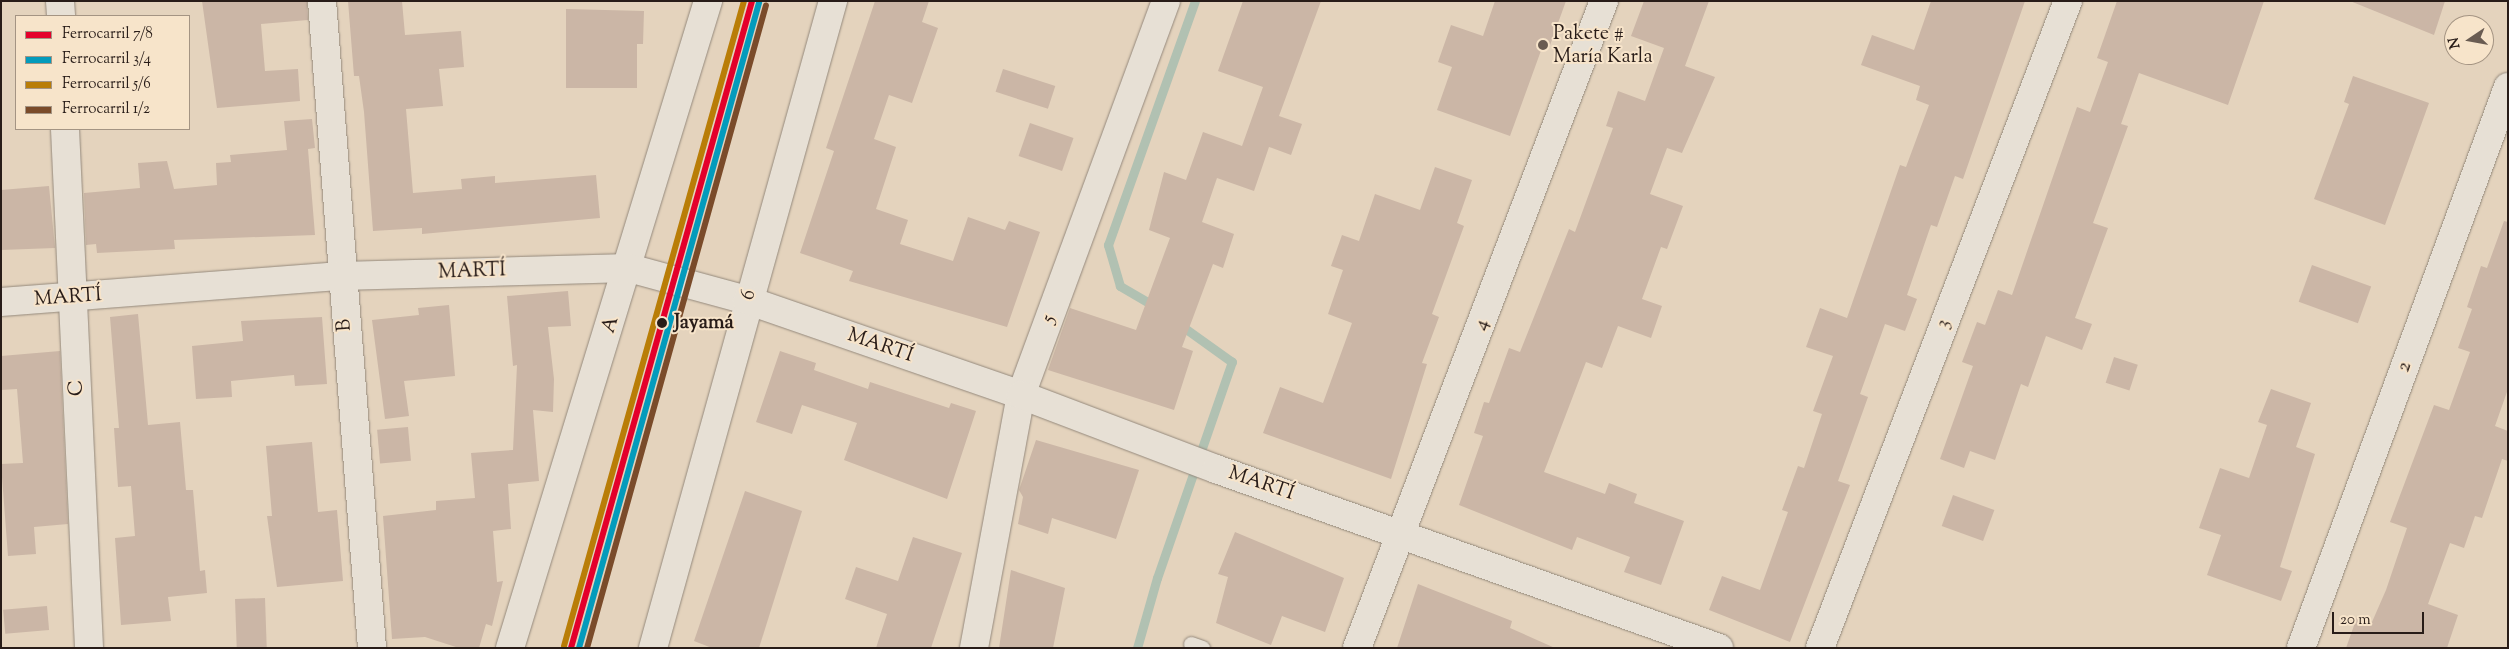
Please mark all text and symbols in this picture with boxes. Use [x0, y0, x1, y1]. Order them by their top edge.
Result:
legend [15, 15, 190, 130]
north arrow [2444, 15, 2494, 65]
place label: Pakete # María Karla [1553, 22, 1653, 69]
text: Ferrocarril 7/8 [62, 24, 153, 45]
text: N [2444, 35, 2466, 50]
marker: Pakete # María Karla [1537, 39, 1549, 51]
text: Ferrocarril 3/4 [62, 49, 151, 70]
text: Ferrocarril 5/6 [62, 74, 151, 95]
text: Ferrocarril 1/2 [62, 99, 150, 120]
street label: MARTÍ [438, 259, 506, 285]
street label: MARTÍ [33, 284, 103, 312]
street label: 6 [736, 287, 762, 303]
place label: Jayamá [674, 311, 734, 335]
street label: 5 [1037, 312, 1061, 326]
street label: A [597, 314, 625, 336]
marker: Jayamá [654, 315, 670, 331]
street label: 4 [1469, 316, 1495, 334]
street label: 3 [1931, 316, 1957, 332]
street label: B [332, 318, 358, 332]
street label: MARTÍ [844, 324, 916, 368]
street label: 2 [2392, 358, 2418, 376]
street label: C [65, 379, 89, 397]
street label: MARTÍ [1225, 462, 1297, 506]
scale bar [2334, 602, 2426, 634]
text: 20 m [2340, 610, 2371, 631]

